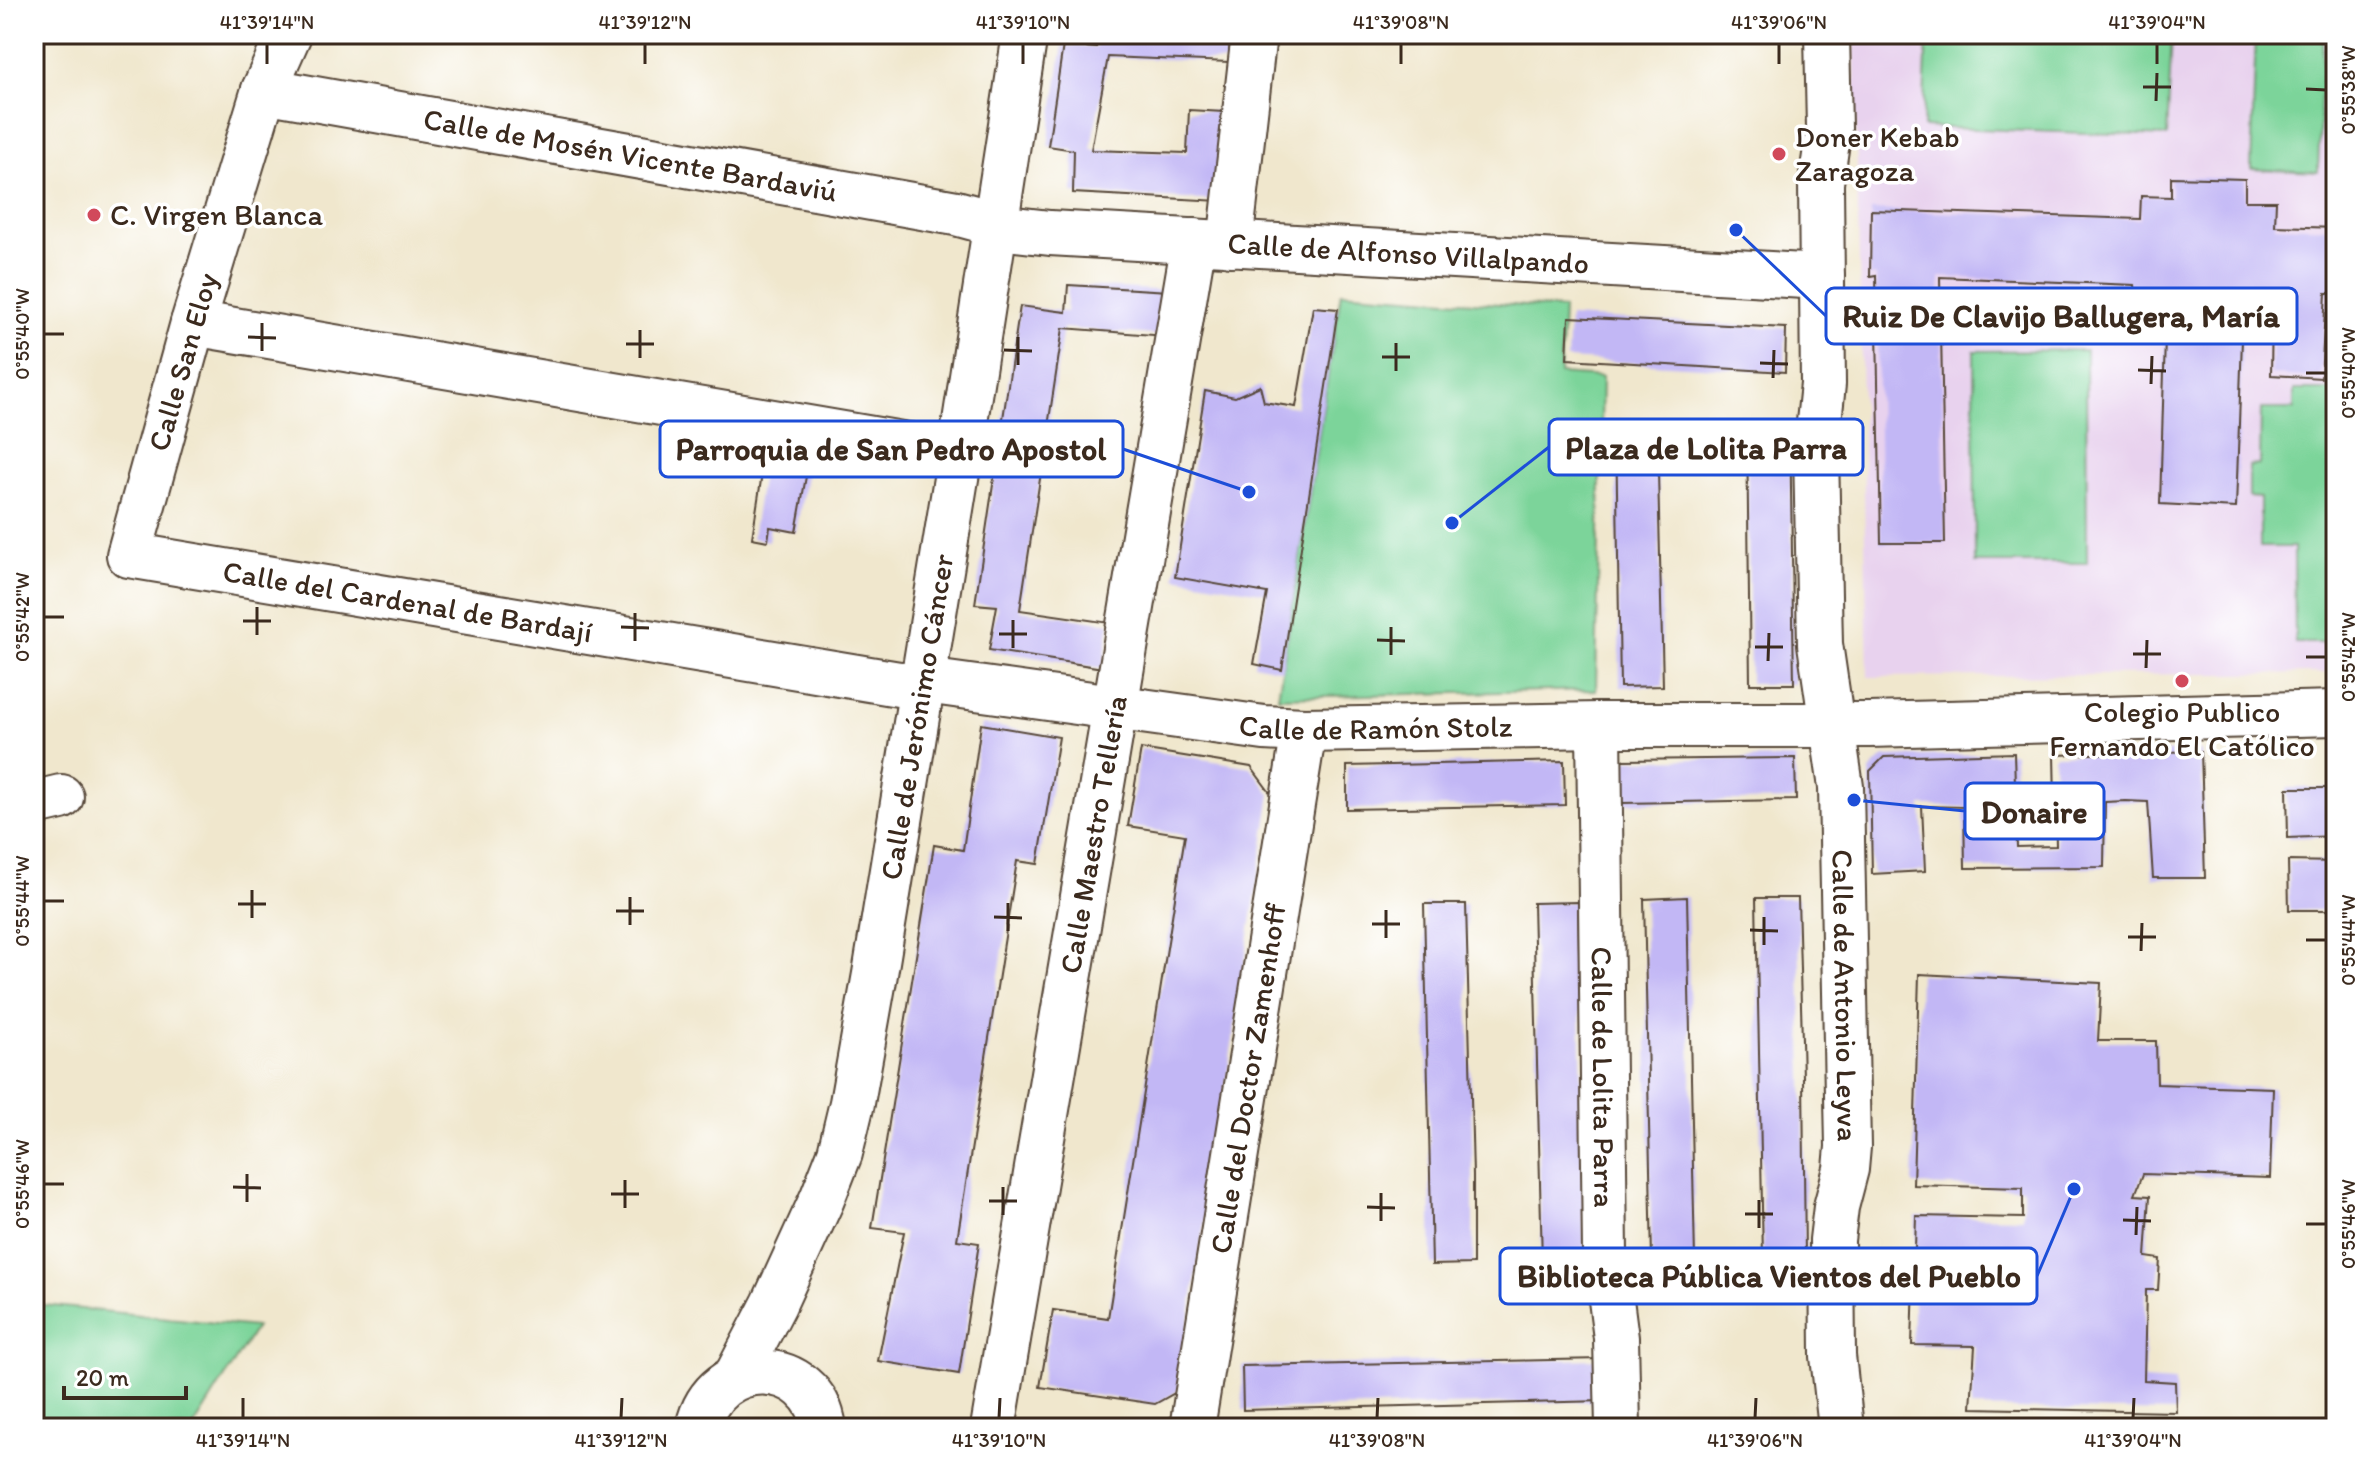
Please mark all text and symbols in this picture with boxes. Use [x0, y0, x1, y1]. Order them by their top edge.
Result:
text: 41°39'14"N [220, 10, 314, 34]
text: 41°39'12"N [599, 10, 691, 34]
text: 41°39'10"N [976, 10, 1070, 34]
text: 41°39'08"N [1353, 10, 1449, 34]
text: 41°39'06"N [1731, 10, 1827, 34]
text: 41°39'04"N [2108, 10, 2206, 34]
text: 0°55'38"W [2336, 45, 2360, 135]
street label: Calle de Mosén Vicente Bardaviú [421, 100, 840, 210]
place label: Doner Kebab Zaragoza [1795, 118, 1960, 189]
marker: Doner Kebab Zaragoza [1770, 145, 1788, 163]
place label: C. Virgen Blanca [110, 196, 323, 233]
marker: C. Virgen Blanca [85, 206, 103, 224]
street label: Calle de Alfonso Villalpando [1226, 224, 1590, 282]
street label: Calle San Eloy [139, 269, 226, 455]
text: 0°55'40"W [10, 288, 34, 380]
callout: Ruiz De Clavijo Ballugera, María [1826, 288, 2297, 344]
text: Ruiz De Clavijo Ballugera, María [1842, 297, 2280, 335]
text: 0°55'40"W [2336, 327, 2360, 419]
callout: Plaza de Lolita Parra [1549, 419, 1863, 475]
callout: Parroquia de San Pedro Apostol [660, 421, 1123, 477]
text: Plaza de Lolita Parra [1565, 429, 1847, 467]
text: Parroquia de San Pedro Apostol [676, 430, 1107, 468]
street label: Calle de Jerónimo Cáncer [872, 551, 961, 883]
street label: Calle del Cardenal de Bardají [220, 552, 595, 650]
text: 0°55'42"W [10, 572, 34, 662]
text: 0°55'42"W [2336, 612, 2360, 702]
marker: Colegio Publico Fernando El Católico [2173, 672, 2191, 690]
street label: Calle Maestro Tellería [1051, 692, 1135, 976]
place label: Colegio Publico Fernando El Católico [2049, 693, 2315, 764]
street label: Calle de Ramón Stolz [1237, 706, 1513, 748]
callout: Donaire [1965, 783, 2104, 839]
text: Donaire [1981, 793, 2087, 831]
street label: Calle de Antonio Leyva [1824, 849, 1867, 1142]
text: 0°55'44"W [10, 855, 34, 947]
text: 0°55'44"W [2336, 894, 2360, 986]
street label: Calle del Doctor Zamenhoff [1201, 900, 1294, 1256]
street label: Calle de Lolita Parra [1584, 946, 1623, 1208]
text: 0°55'46"W [10, 1139, 34, 1229]
text: 0°55'46"W [2336, 1179, 2360, 1269]
callout: Biblioteca Pública Vientos del Pueblo [1500, 1248, 2037, 1304]
text: Biblioteca Pública Vientos del Pueblo [1517, 1257, 2021, 1295]
scale bar [64, 1350, 186, 1400]
text: 20 m [76, 1363, 129, 1392]
text: 41°39'14"N [196, 1428, 290, 1452]
text: 41°39'12"N [575, 1428, 667, 1452]
text: 41°39'10"N [952, 1428, 1046, 1452]
text: 41°39'08"N [1329, 1428, 1425, 1452]
text: 41°39'06"N [1707, 1428, 1803, 1452]
text: 41°39'04"N [2084, 1428, 2182, 1452]

